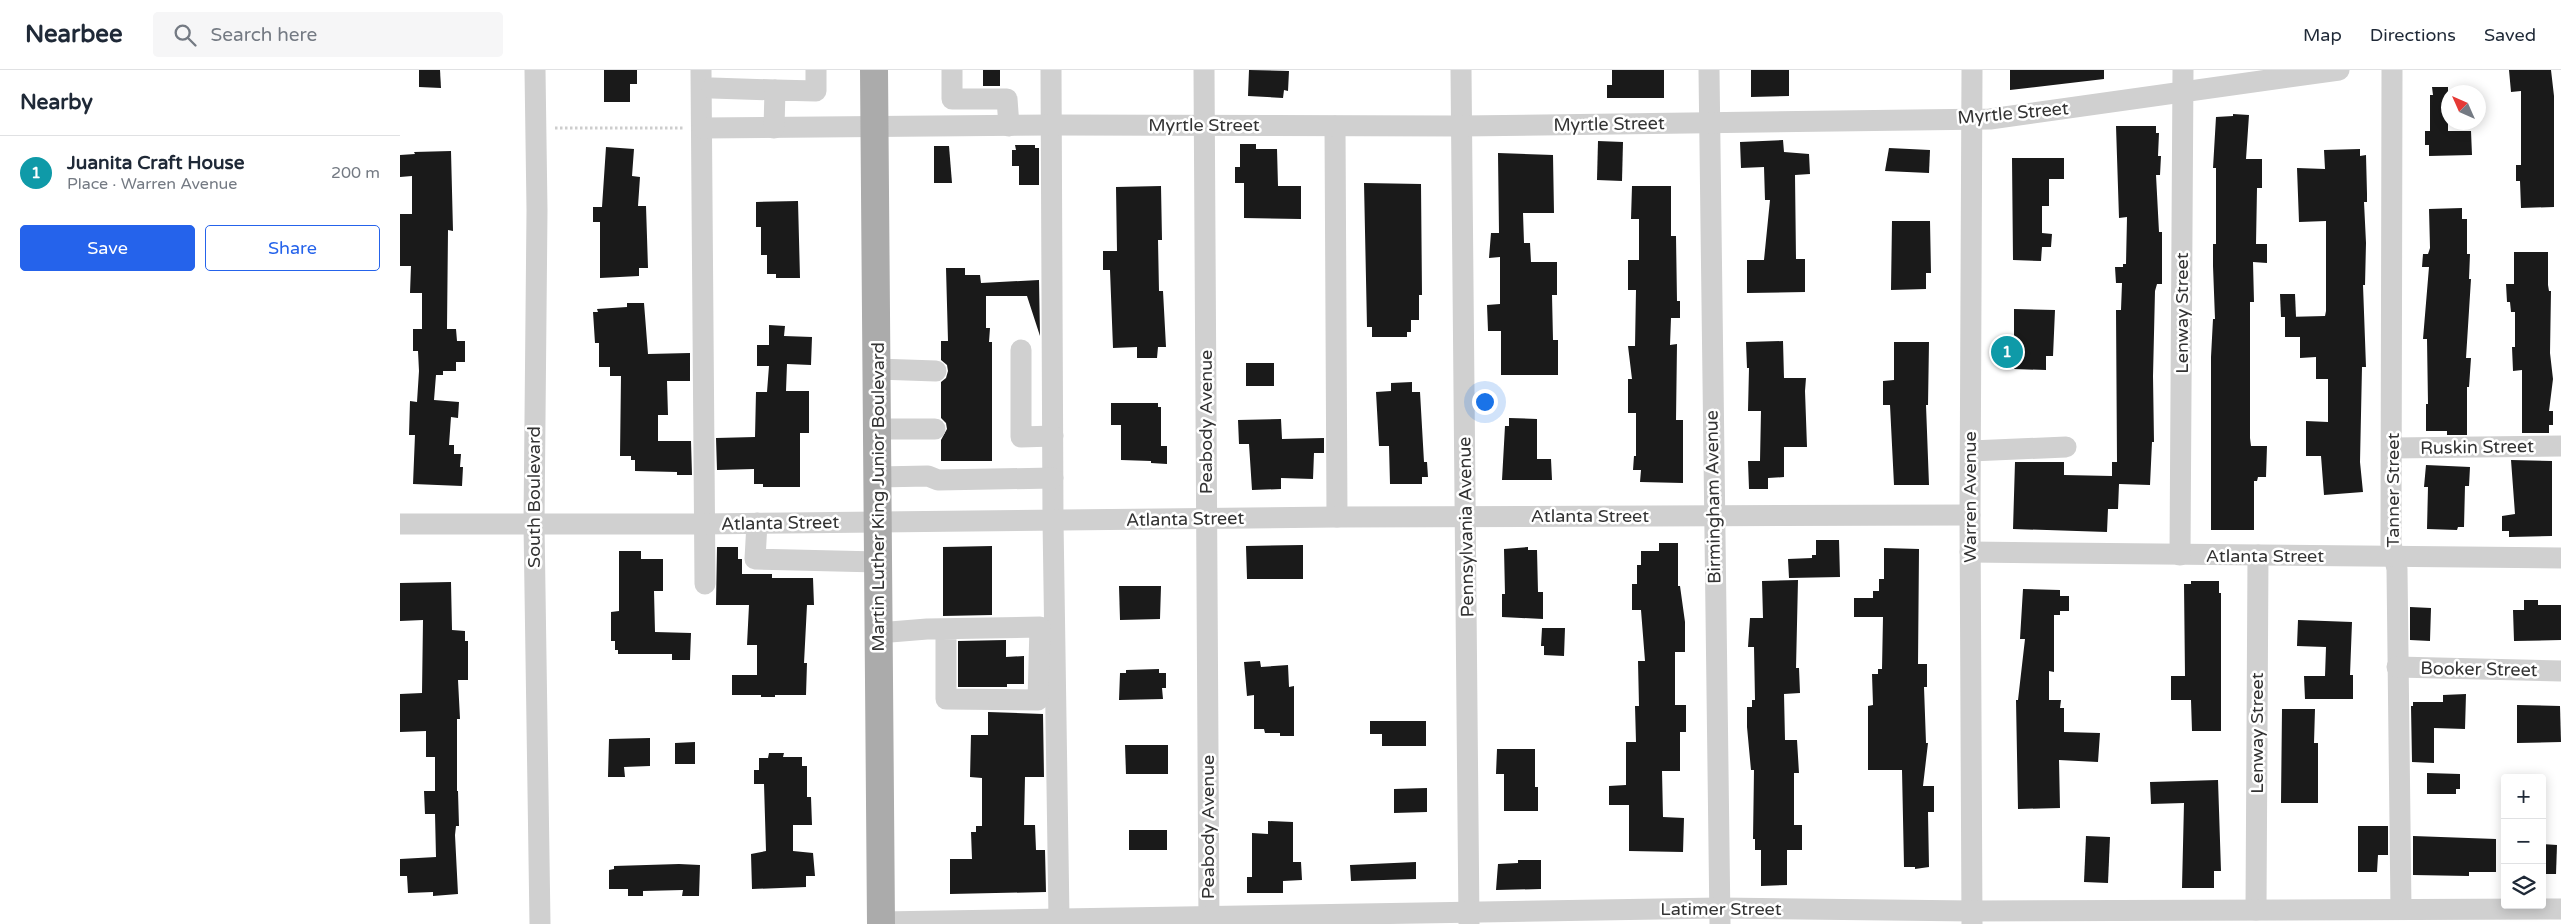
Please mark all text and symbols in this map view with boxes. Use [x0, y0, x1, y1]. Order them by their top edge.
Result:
search box [153, 12, 503, 57]
text: Nearbee [25, 20, 123, 49]
icon: search [171, 21, 199, 49]
text: Search here [211, 24, 317, 46]
text: Map [2303, 24, 2342, 46]
text: Directions [2370, 24, 2456, 46]
text: Saved [2484, 24, 2536, 46]
north arrow [2441, 85, 2486, 130]
text: Nearby [20, 90, 93, 115]
street label: Myrtle Street [1957, 97, 2070, 129]
street label: Myrtle Street [1553, 112, 1665, 136]
street label: Myrtle Street [1148, 114, 1260, 136]
text: Juanita Craft House [67, 152, 244, 174]
text: 1 [31, 163, 41, 183]
text: 200 m [331, 163, 380, 183]
text: Place · Warren Avenue [67, 174, 237, 194]
button: Save [20, 225, 195, 271]
button: Share [205, 225, 380, 271]
street label: Lenway Street [2171, 252, 2193, 374]
pin: 1 [1991, 333, 2023, 371]
street label: Martin Luther King Junior Boulevard [867, 342, 889, 652]
street label: Peabody Avenue [1195, 350, 1217, 494]
your location [1472, 389, 1498, 415]
street label: Birmingham Avenue [1700, 410, 1726, 584]
street label: South Boulevard [523, 426, 545, 568]
street label: Warren Avenue [1959, 431, 1981, 563]
street label: Tanner Street [2382, 432, 2404, 547]
street label: Ruskin Street [2420, 435, 2534, 459]
street label: Pennsylvania Avenue [1453, 436, 1479, 618]
street label: Atlanta Street [1531, 505, 1649, 527]
street label: Atlanta Street [1126, 507, 1244, 531]
street label: Atlanta Street [721, 511, 839, 535]
street label: Atlanta Street [2206, 545, 2324, 567]
street label: Booker Street [2420, 657, 2538, 681]
street label: Lenway Street [2246, 672, 2268, 794]
street label: Peabody Avenue [1197, 755, 1219, 899]
map controls [2501, 774, 2546, 909]
button: + [2501, 774, 2546, 819]
button: − [2501, 819, 2546, 864]
button: layers [2501, 864, 2546, 909]
street label: Latimer Street [1660, 898, 1782, 920]

